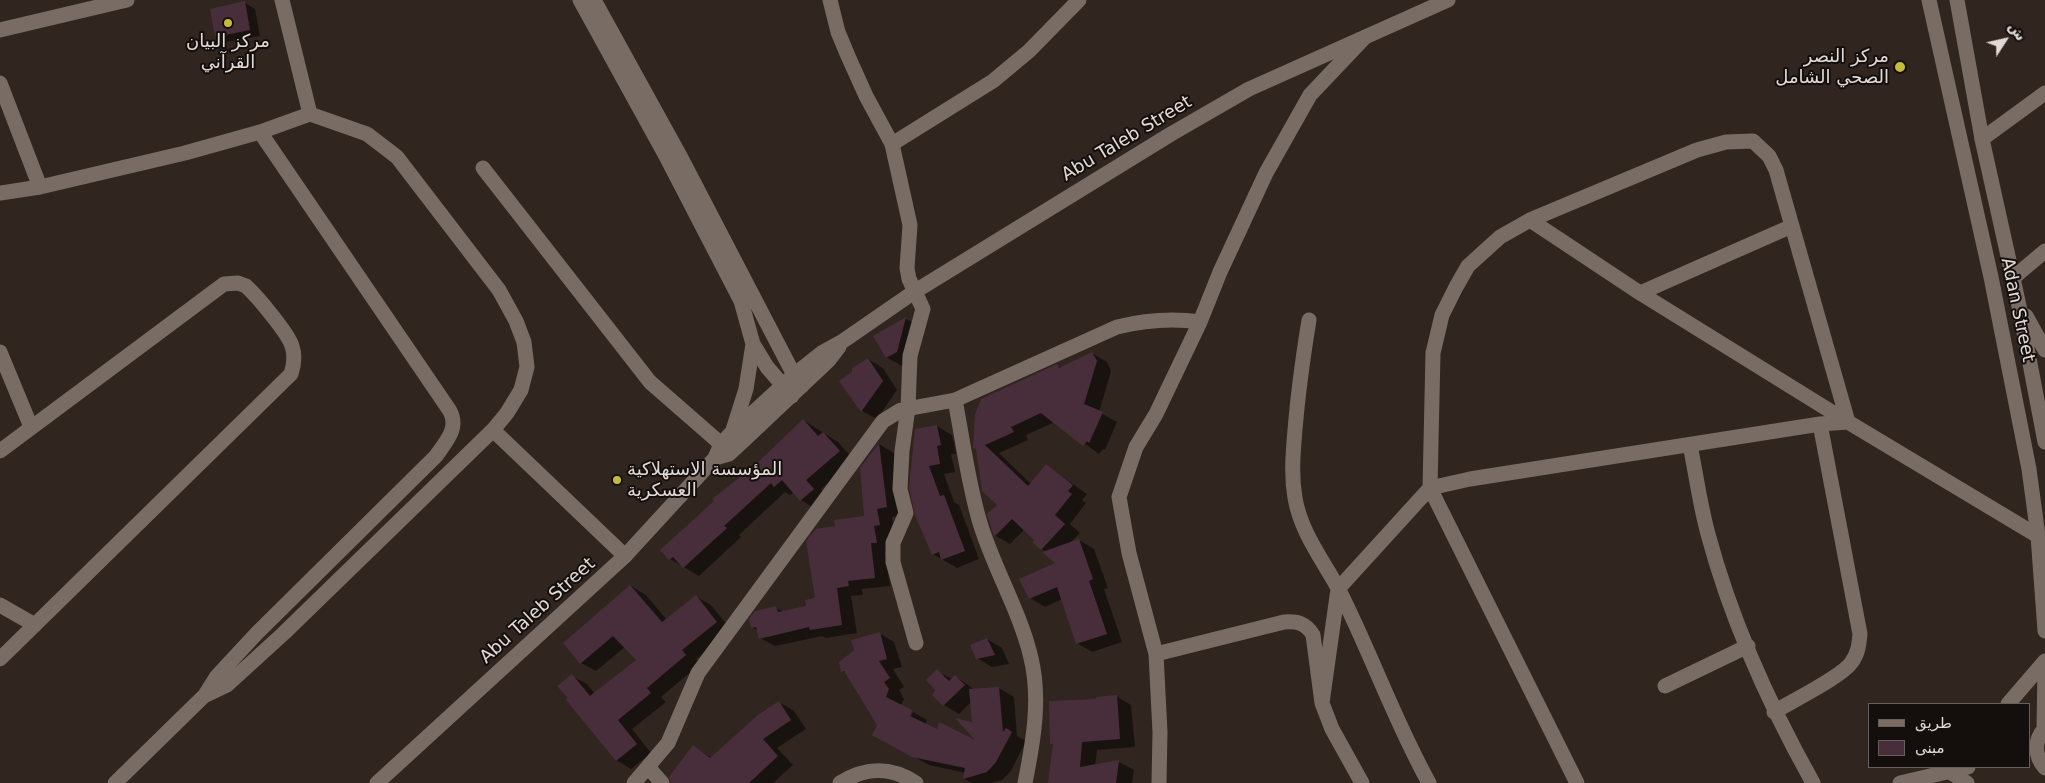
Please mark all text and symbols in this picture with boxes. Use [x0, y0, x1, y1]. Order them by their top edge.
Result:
north arrow [1980, 15, 2030, 65]
marker: مركز البيان القرآني [222, 17, 234, 29]
text: ش [2005, 19, 2029, 44]
place label: مركز البيان القرآني [186, 31, 270, 74]
place label: مركز النصر الصحي الشامل [1775, 46, 1889, 88]
marker: مركز النصر الصحي الشامل [1893, 60, 1907, 74]
street label: Abu Taleb Street [1058, 92, 1196, 186]
street label: Adan Street [1995, 256, 2039, 364]
place label: المؤسسة الاستهلاكية العسكرية [627, 459, 782, 502]
marker: المؤسسة الاستهلاكية العسكرية [611, 474, 623, 486]
street label: Abu Taleb Street [476, 554, 600, 668]
legend [1868, 703, 2030, 768]
text: طريق [1915, 714, 1952, 732]
text: مبنى [1915, 739, 1945, 757]

